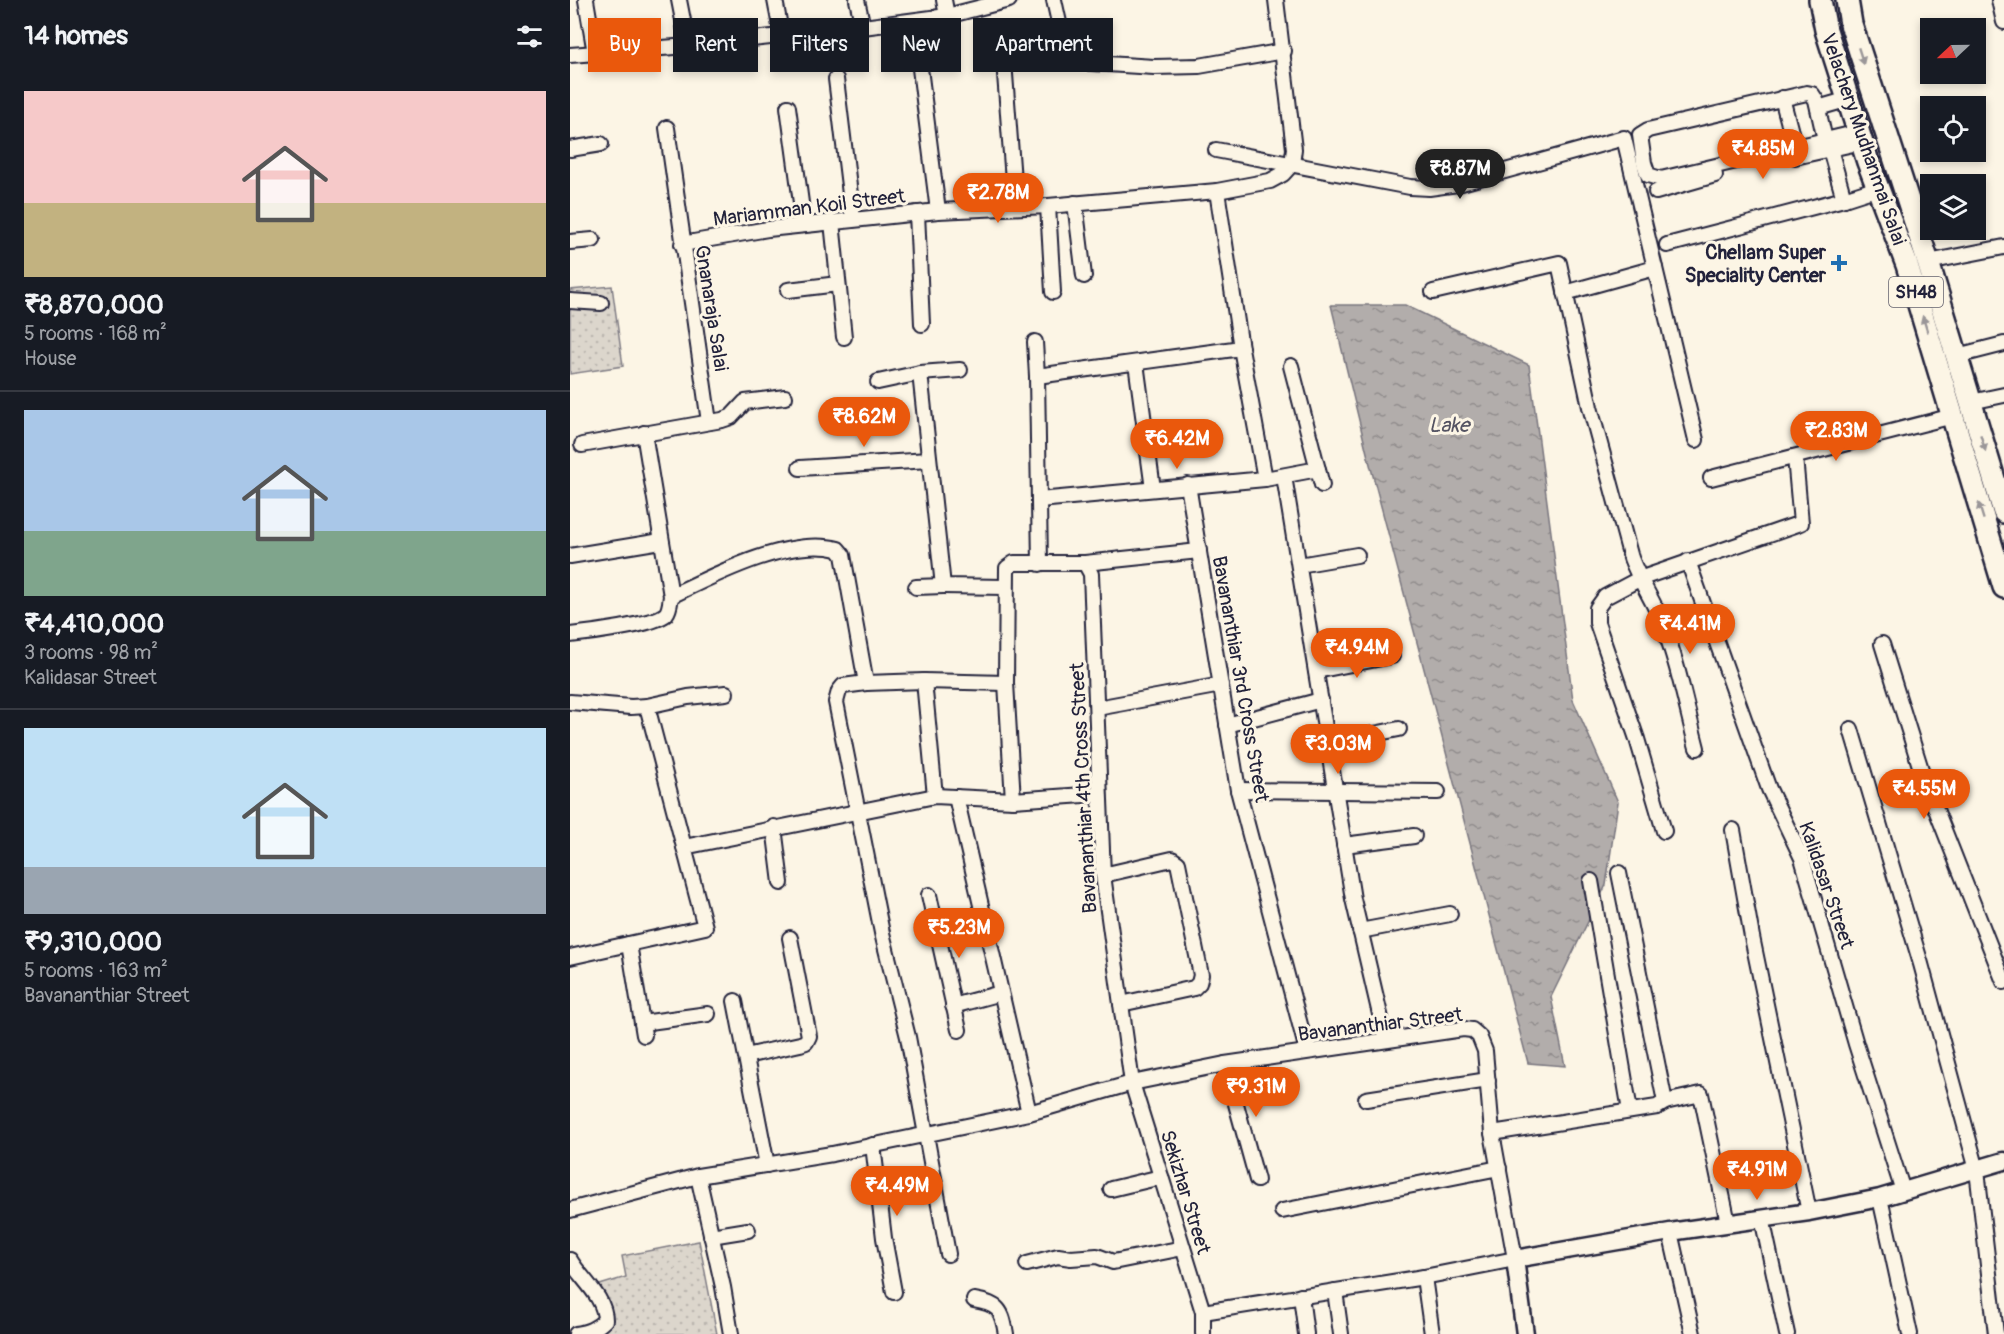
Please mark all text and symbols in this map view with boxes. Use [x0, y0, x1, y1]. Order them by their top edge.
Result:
chip: Buy [588, 18, 661, 72]
chip: Rent [673, 18, 758, 72]
chip: Filters [770, 18, 869, 72]
chip: New [881, 18, 961, 72]
chip: Apartment [973, 18, 1113, 72]
north arrow [1920, 18, 1986, 84]
map controls [1920, 18, 1986, 240]
text: 14 homes [24, 20, 128, 52]
icon: filters [513, 20, 546, 53]
street label: Velachery Mudhanmai Salai [1815, 30, 1912, 248]
one-way arrow [1857, 47, 1867, 65]
button: locate [1920, 96, 1986, 162]
pin: ₹4.85M [1714, 129, 1812, 180]
icon: home [231, 130, 339, 238]
text: ₹4.85M [1731, 136, 1795, 161]
pin: ₹8.87M [1411, 149, 1509, 200]
text: ₹8.87M [1429, 156, 1491, 181]
pin: ₹2.78M [949, 173, 1047, 224]
button: layers [1920, 174, 1986, 240]
text: ₹2.78M [967, 180, 1029, 205]
street label: Mariamman Koil Street [712, 183, 907, 232]
place label: Chellam Super Speciality Center [1685, 240, 1827, 288]
street label: Gnanaraja Salai [689, 243, 734, 373]
marker: Chellam Super Speciality Center [1830, 254, 1848, 272]
road number: SH48 [1889, 277, 1943, 307]
text: ₹8,870,000 [24, 289, 164, 321]
one-way arrow [1920, 315, 1929, 333]
text: 5 rooms · 168 m² [24, 321, 167, 346]
text: House [24, 346, 76, 371]
pin: ₹8.62M [815, 397, 913, 448]
text: ₹8.62M [832, 404, 896, 429]
pin: ₹2.83M [1787, 411, 1885, 462]
water label: Lake [1429, 412, 1472, 439]
text: ₹2.83M [1804, 418, 1868, 443]
pin: ₹6.42M [1128, 419, 1226, 470]
text: ₹6.42M [1144, 426, 1210, 451]
one-way arrow [1979, 434, 1988, 452]
icon: home [231, 449, 339, 557]
one-way arrow [1976, 502, 1985, 520]
street label: Bavananthiar 3rd Cross Street [1207, 554, 1275, 805]
pin: ₹4.41M [1641, 604, 1739, 655]
text: ₹4,410,000 [24, 608, 164, 640]
text: ₹4.41M [1659, 611, 1721, 636]
pin: ₹4.94M [1308, 628, 1406, 679]
text: ₹4.94M [1325, 635, 1389, 660]
text: 3 rooms · 98 m² [24, 640, 158, 665]
street label: Bavananthiar 4th Cross Street [1064, 661, 1103, 914]
text: Kalidasar Street [24, 665, 157, 690]
pin: ₹3.03M [1289, 724, 1387, 775]
text: ₹3.03M [1305, 731, 1371, 756]
icon: home [231, 767, 339, 875]
pin: ₹4.55M [1875, 769, 1973, 820]
text: ₹4.55M [1892, 776, 1956, 801]
street label: Kalidasar Street [1793, 818, 1860, 953]
pin: ₹5.23M [910, 908, 1008, 959]
text: ₹5.23M [927, 915, 991, 940]
text: ₹9,310,000 [24, 926, 162, 958]
text: 5 rooms · 163 m² [24, 958, 168, 983]
text: Bavananthiar Street [24, 983, 190, 1008]
street label: Bavananthiar Street [1296, 1002, 1465, 1047]
pin: ₹9.31M [1207, 1067, 1305, 1118]
text: ₹9.31M [1226, 1074, 1286, 1099]
street label: Sekizhar Street [1155, 1127, 1216, 1258]
pin: ₹4.91M [1708, 1150, 1806, 1201]
text: ₹4.91M [1727, 1157, 1787, 1182]
pin: ₹4.49M [848, 1166, 946, 1217]
text: ₹4.49M [865, 1173, 929, 1198]

